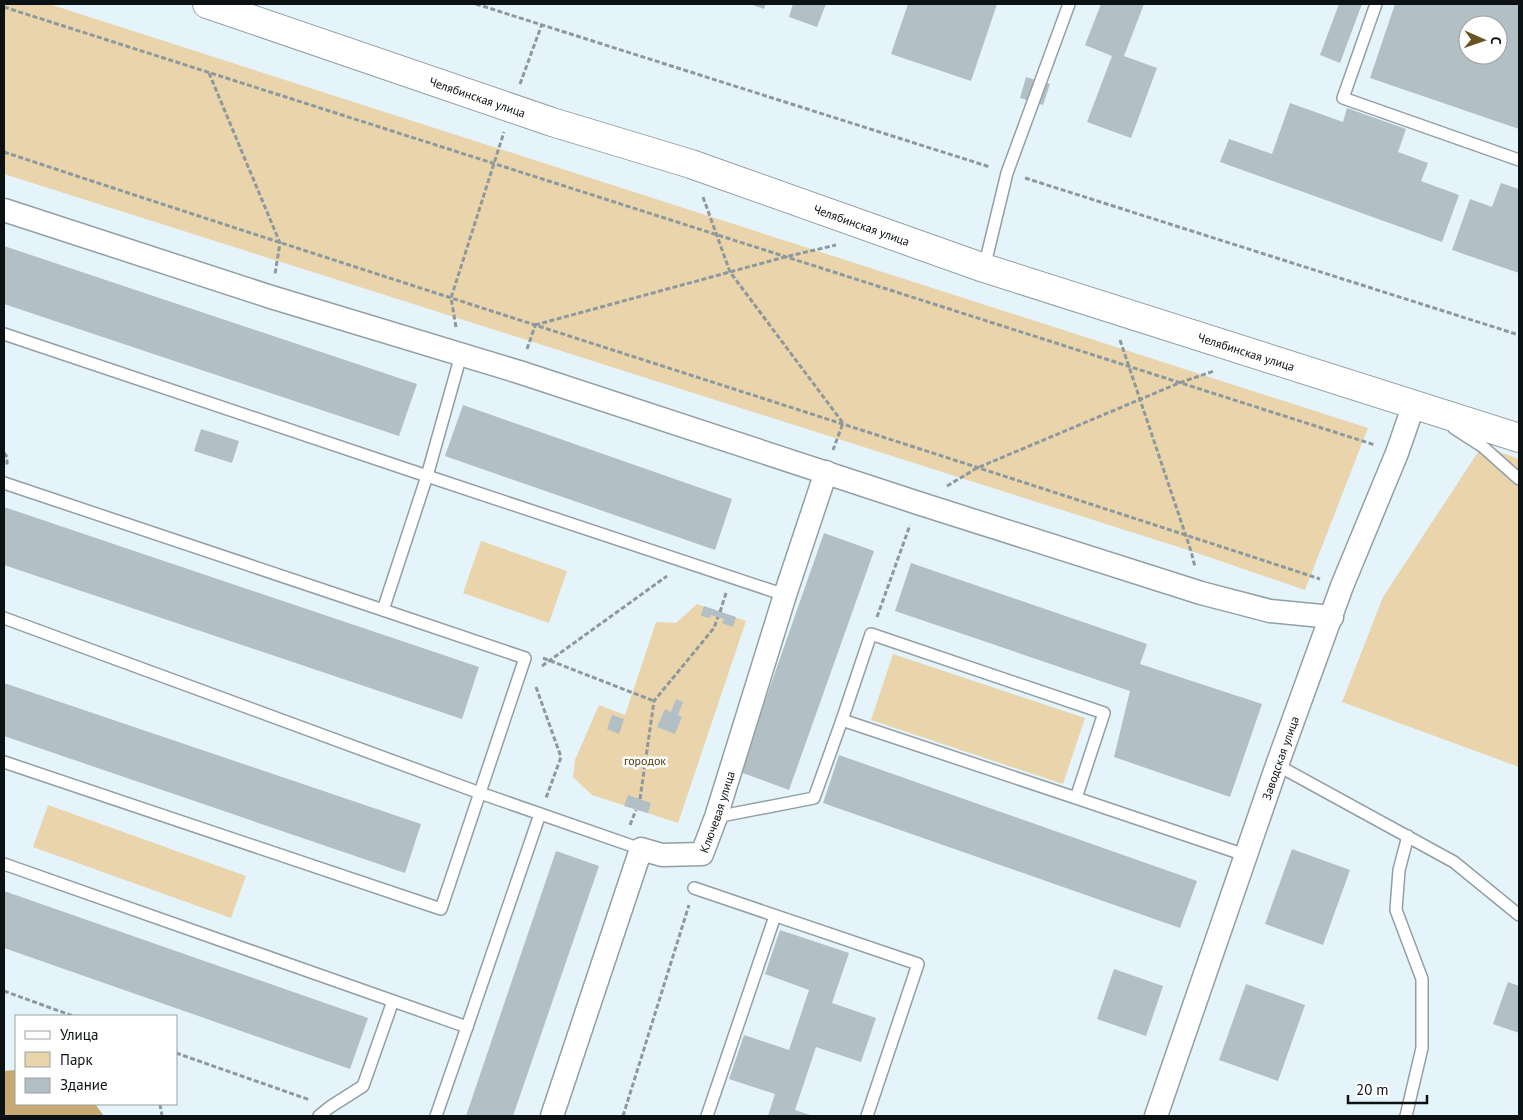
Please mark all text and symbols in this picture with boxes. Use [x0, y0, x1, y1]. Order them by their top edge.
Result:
north arrow [1458, 15, 1508, 65]
text: С [1487, 36, 1505, 45]
street label: Челябинская улица [427, 73, 528, 120]
street label: Челябинская улица [812, 201, 912, 249]
street label: Челябинская улица [1196, 329, 1297, 374]
street label: Заводская улица [1258, 714, 1302, 802]
park label: городок [624, 753, 666, 768]
street label: Ключевая улица [696, 769, 737, 855]
legend [15, 1015, 178, 1105]
text: Улица [60, 1025, 98, 1044]
text: Парк [60, 1050, 93, 1069]
scale bar [1348, 1072, 1427, 1104]
text: Здание [60, 1075, 108, 1094]
text: 20 m [1356, 1080, 1389, 1099]

